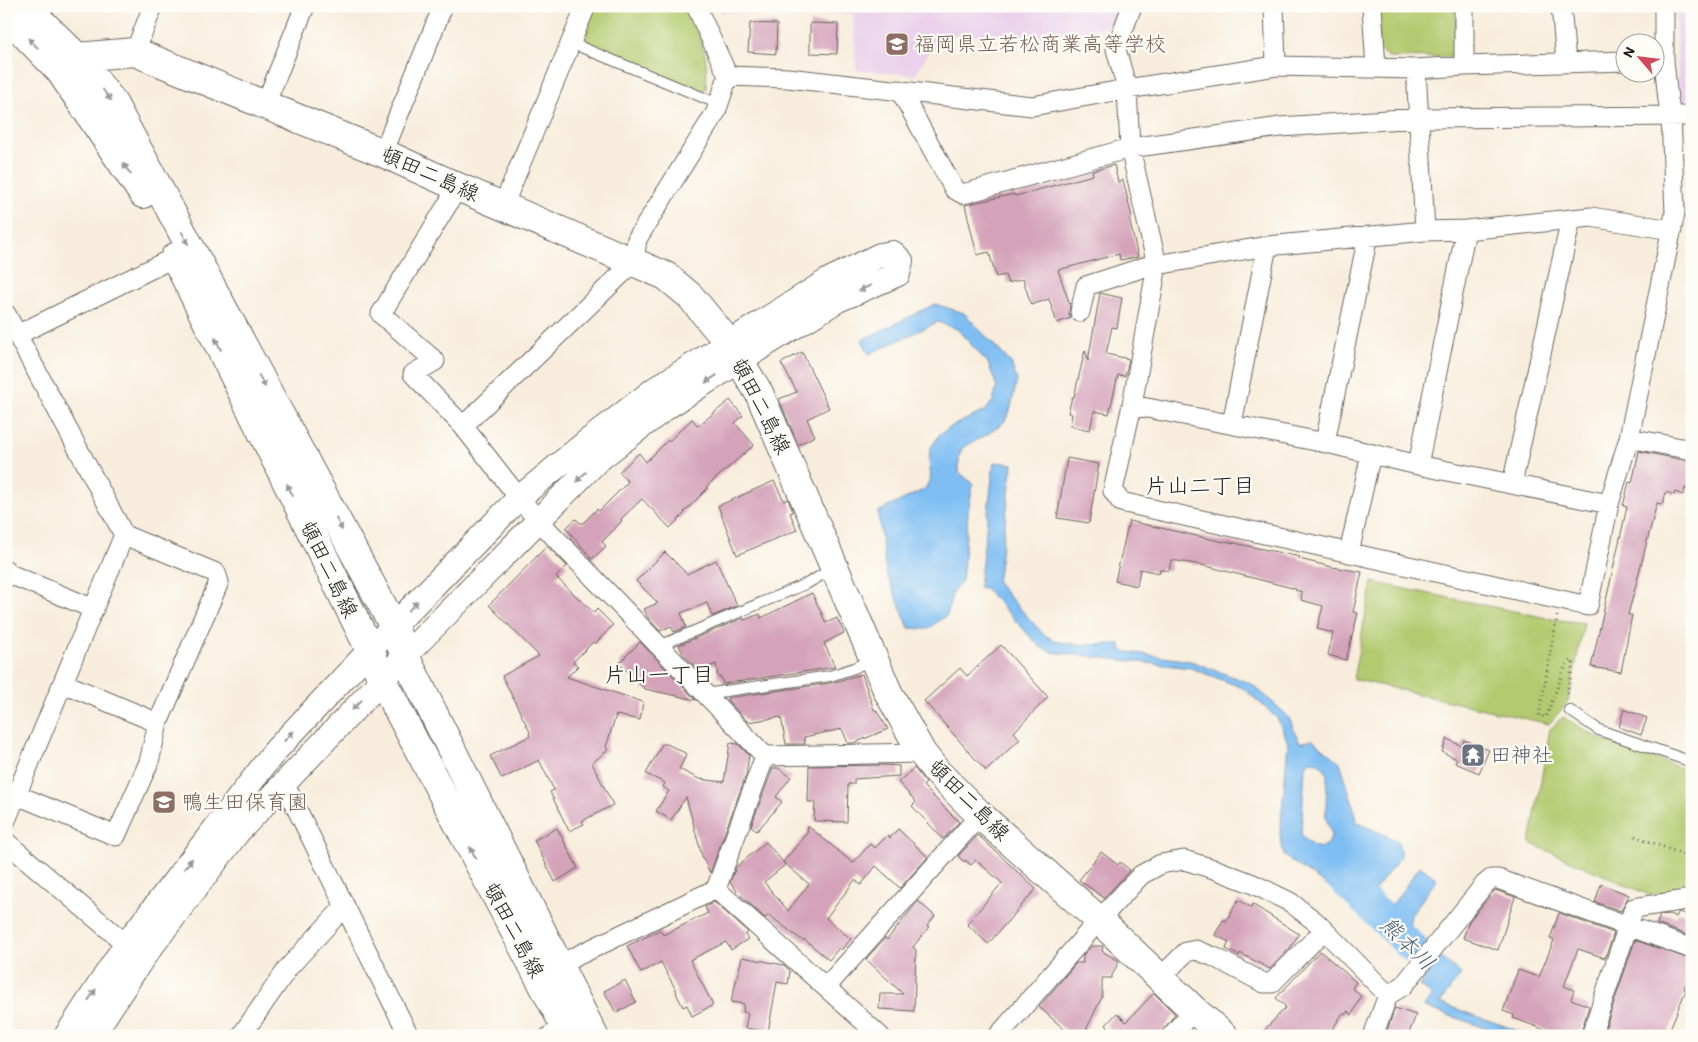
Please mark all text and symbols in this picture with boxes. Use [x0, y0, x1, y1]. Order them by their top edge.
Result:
school or university icon: 福岡県立若松商業高等学校 [884, 31, 910, 57]
place label: 福岡県立若松商業高等学校 [914, 31, 1166, 56]
north arrow [1616, 32, 1666, 82]
one-way arrow [27, 38, 39, 50]
text: N [1619, 44, 1639, 60]
one-way arrow [102, 88, 112, 102]
street label: 頓田二島線 [377, 141, 483, 206]
one-way arrow [122, 162, 132, 176]
one-way arrow [181, 230, 189, 245]
one-way arrow [858, 284, 872, 292]
one-way arrow [214, 337, 222, 351]
street label: 頓田二島線 [726, 353, 796, 458]
one-way arrow [258, 374, 266, 388]
one-way arrow [704, 374, 717, 384]
one-way arrow [575, 471, 587, 483]
district label: 片山二丁目 [1145, 472, 1255, 499]
one-way arrow [286, 482, 294, 497]
street label: 頓田二島線 [295, 516, 364, 621]
one-way arrow [334, 517, 343, 531]
one-way arrow [407, 601, 419, 613]
district label: 片山一丁目 [604, 661, 714, 688]
one-way arrow [351, 699, 363, 711]
one-way arrow [283, 731, 295, 743]
temple icon: 田神社 [1460, 742, 1486, 768]
place label: 田神社 [1490, 742, 1553, 767]
street label: 頓田二島線 [923, 754, 1015, 846]
school or university icon: 鴨生田保育園 [151, 789, 177, 815]
place label: 鴨生田保育園 [182, 789, 308, 814]
one-way arrow [469, 846, 477, 861]
one-way arrow [182, 858, 193, 871]
street label: 頓田二島線 [479, 878, 550, 982]
water label: 熊本川 [1375, 911, 1441, 976]
one-way arrow [87, 988, 97, 1002]

